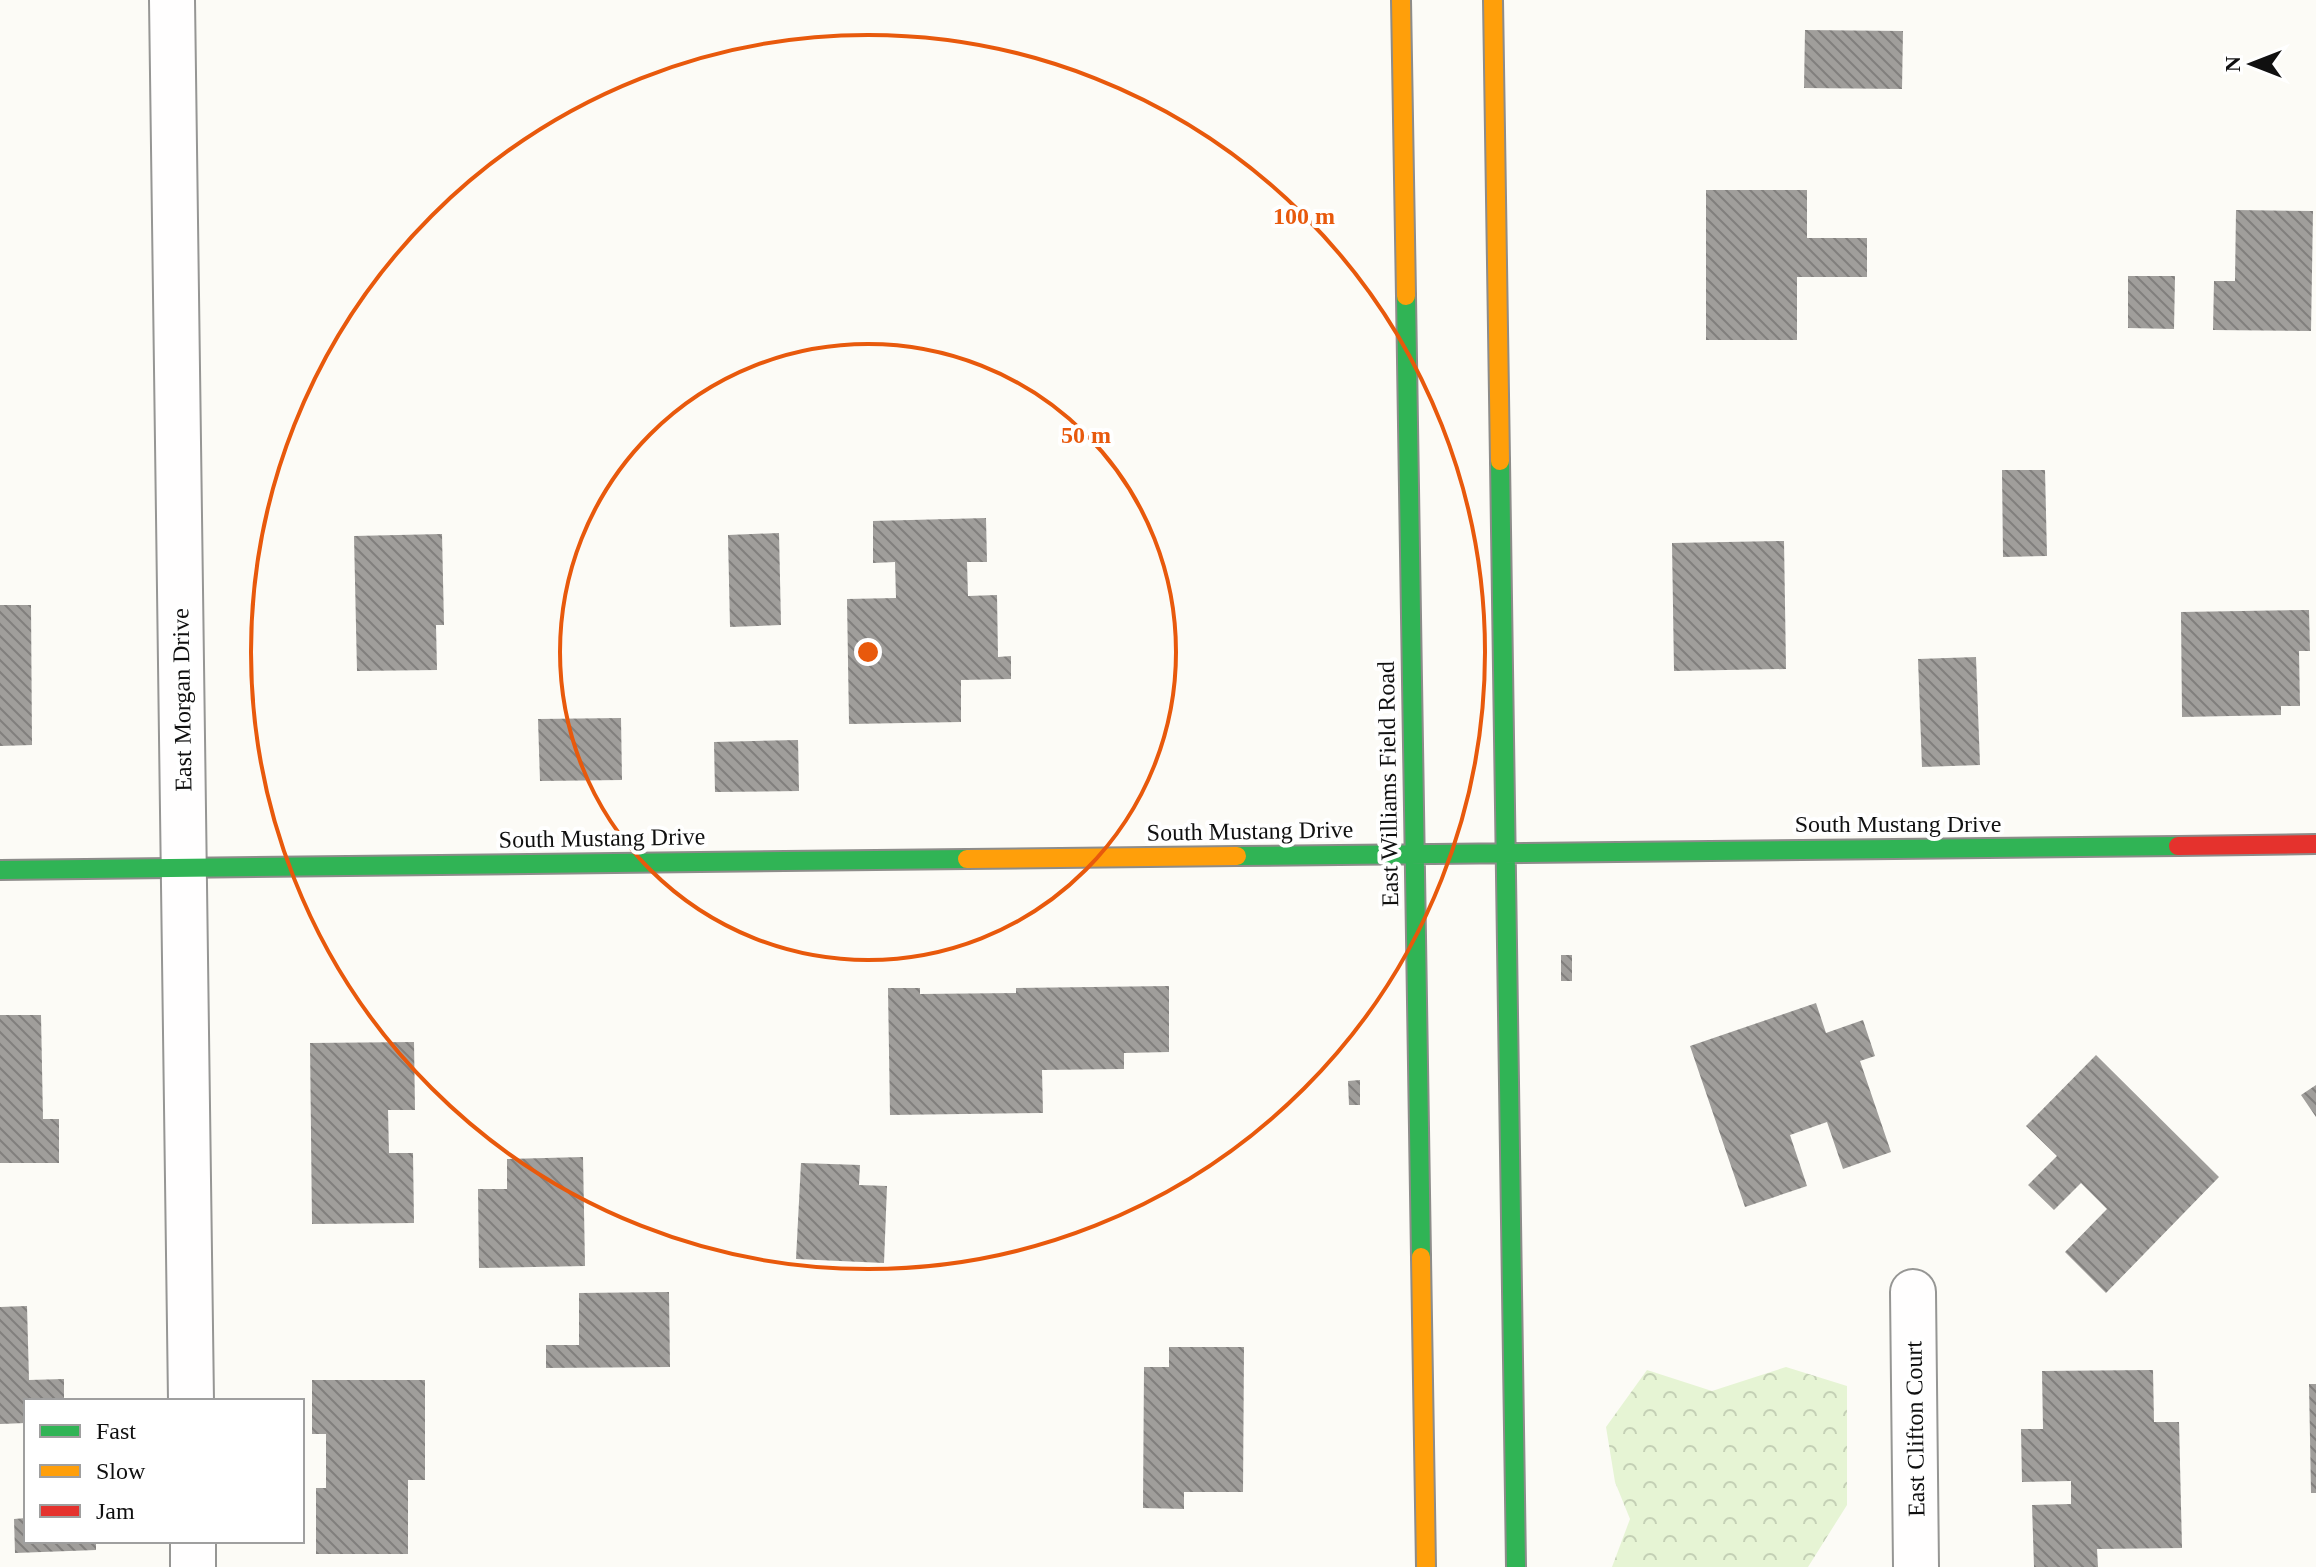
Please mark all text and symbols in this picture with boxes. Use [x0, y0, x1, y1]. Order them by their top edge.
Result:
north arrow [2212, 24, 2292, 104]
text: N [2220, 56, 2245, 72]
text: 100 m [1273, 203, 1335, 229]
text: 50 m [1061, 422, 1111, 448]
street label: East Morgan Drive [167, 608, 197, 792]
centre of rings [854, 638, 882, 666]
street label: East Williams Field Road [1373, 661, 1403, 907]
street label: South Mustang Drive [1795, 811, 2001, 837]
street label: South Mustang Drive [1146, 816, 1354, 846]
street label: South Mustang Drive [498, 823, 706, 853]
street label: East Clifton Court [1900, 1340, 1930, 1517]
legend [24, 1399, 304, 1543]
text: Fast [96, 1418, 136, 1444]
text: Slow [96, 1458, 146, 1484]
text: Jam [96, 1498, 135, 1524]

